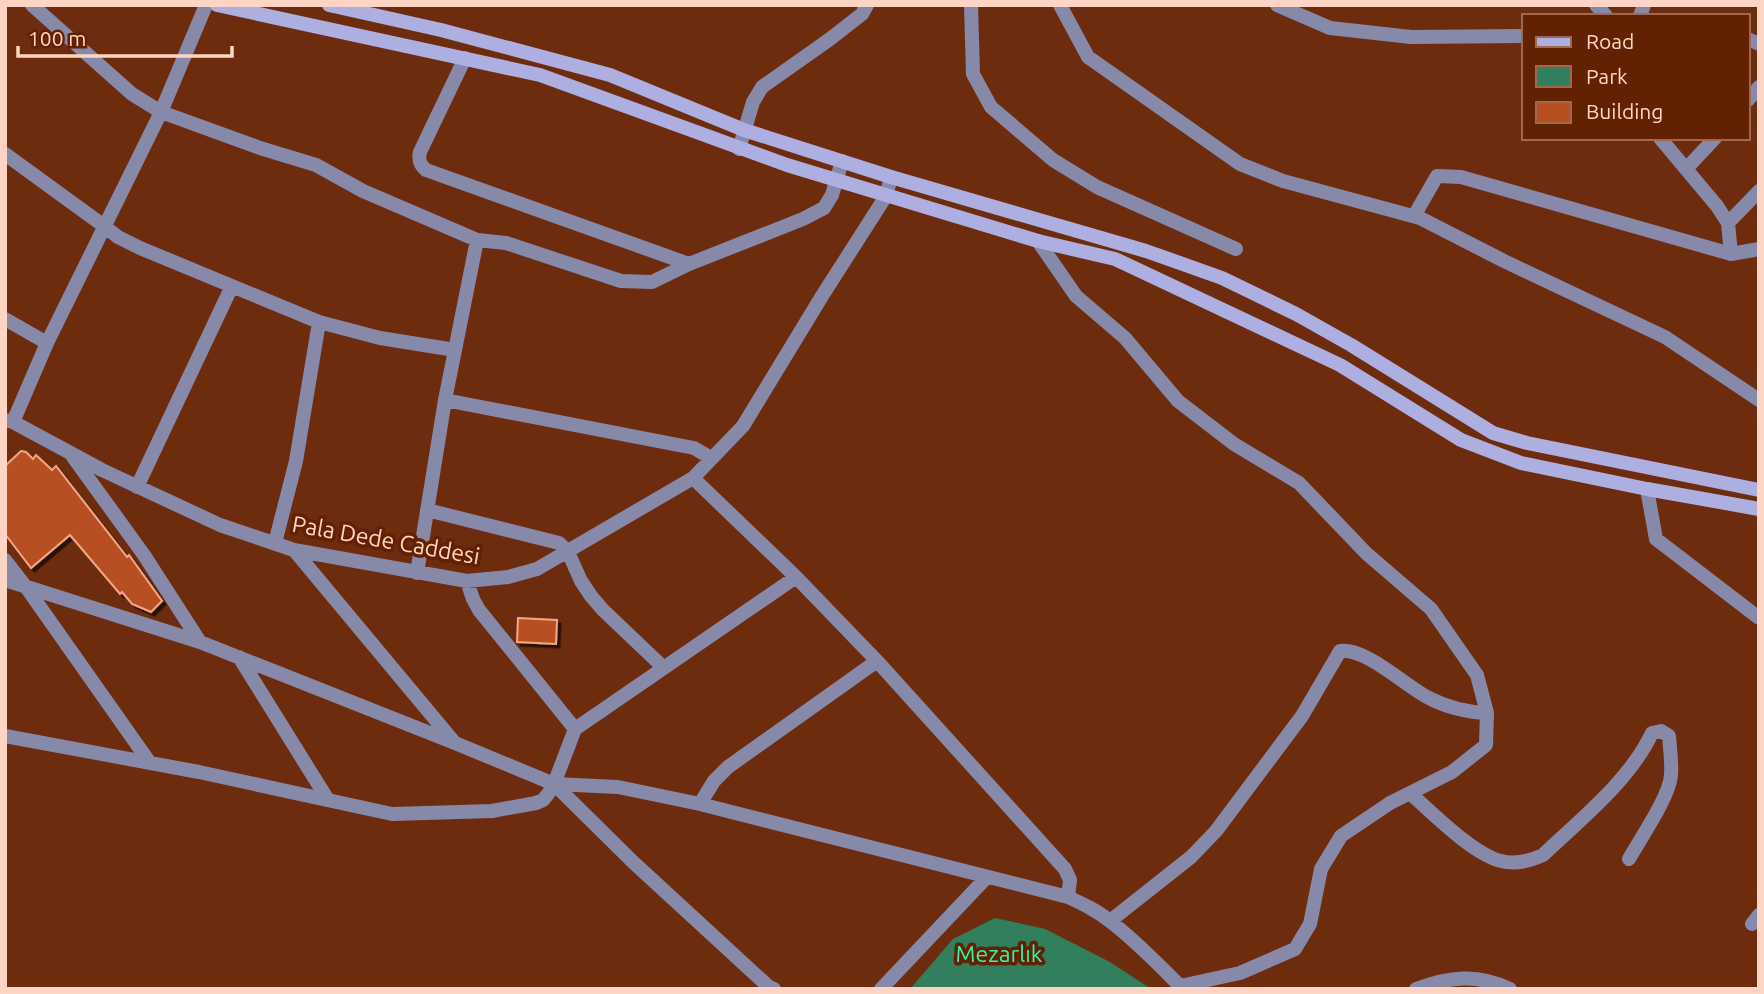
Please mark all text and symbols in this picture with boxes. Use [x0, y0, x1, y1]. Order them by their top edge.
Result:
scale bar [18, 14, 231, 58]
legend [1522, 14, 1750, 140]
text: 100 m [28, 26, 86, 50]
text: Road [1586, 29, 1634, 53]
text: Park [1586, 64, 1628, 88]
text: Building [1586, 99, 1663, 123]
street label: Pala Dede Caddesi [290, 511, 482, 568]
park label: Mezarlık [956, 941, 1043, 966]

